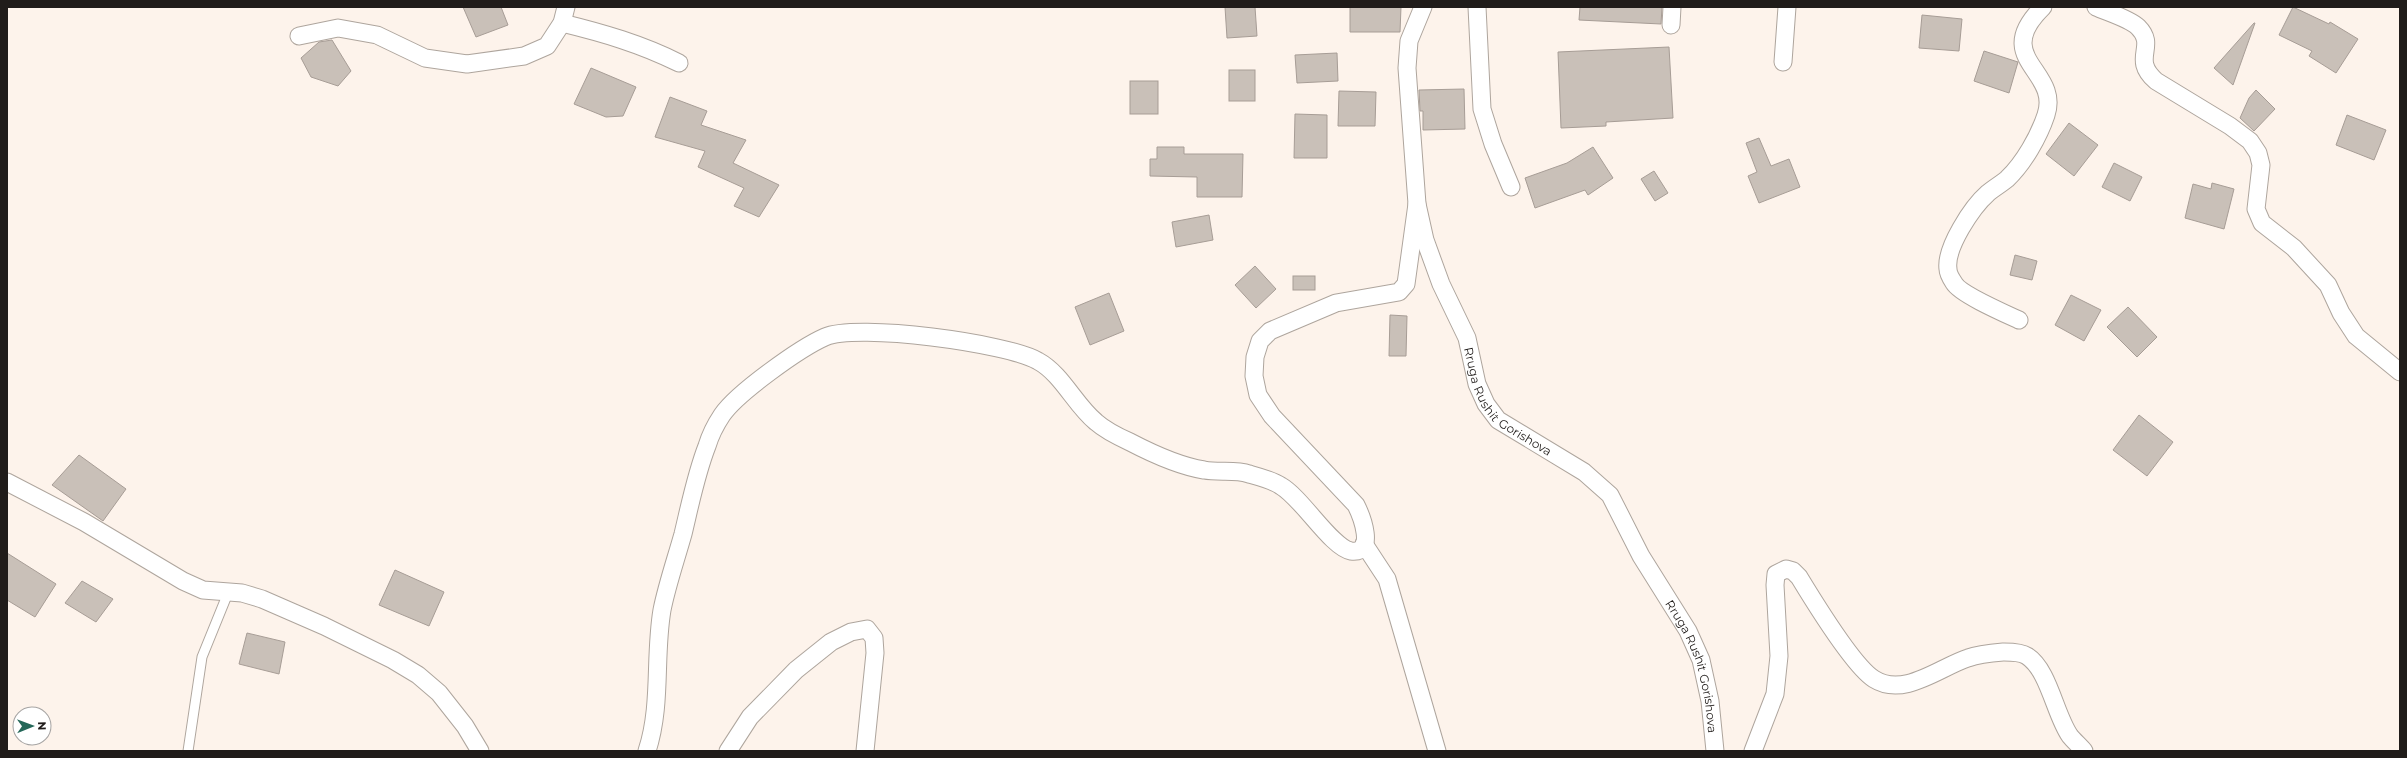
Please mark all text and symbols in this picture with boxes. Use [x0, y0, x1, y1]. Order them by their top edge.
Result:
street label: Rruga Rushit Gorishova [1462, 346, 1555, 458]
street label: Rruga Rushit Gorishova [1663, 597, 1721, 734]
north arrow [12, 706, 52, 746]
text: N [35, 721, 49, 730]

